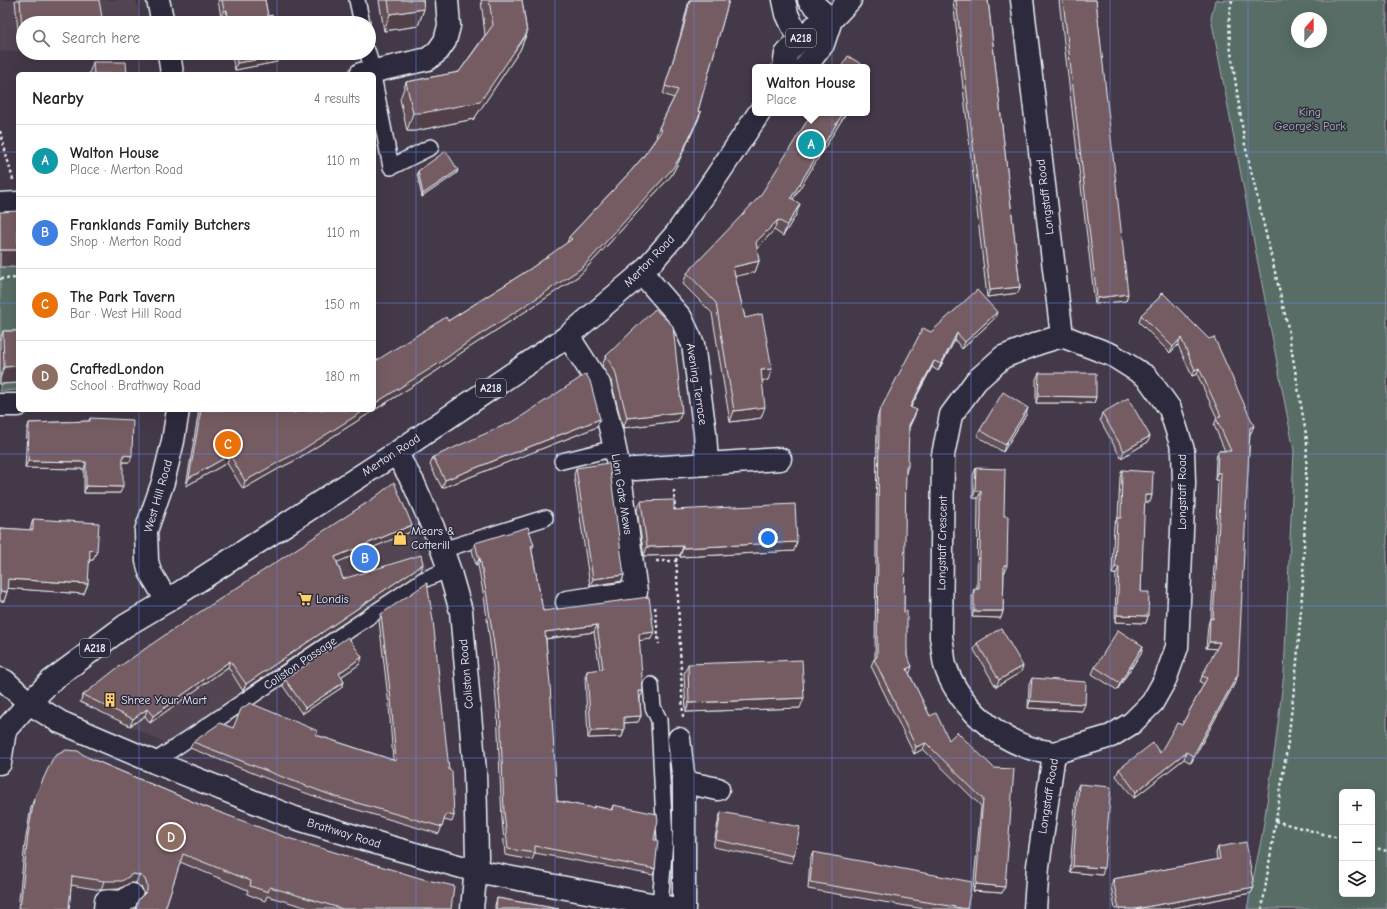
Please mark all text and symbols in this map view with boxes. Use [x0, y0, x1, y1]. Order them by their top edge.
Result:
north arrow [1291, 12, 1327, 48]
search box [16, 16, 376, 60]
icon: search [30, 27, 52, 49]
text: Search here [62, 29, 140, 47]
road number: A218 [786, 29, 816, 47]
popup [752, 64, 870, 116]
text: Walton House [767, 74, 855, 92]
text: Nearby [32, 89, 83, 108]
text: 4 results [314, 91, 360, 106]
text: Place [767, 92, 796, 107]
park label: King George's Park [1274, 105, 1346, 133]
pin: A [798, 129, 824, 159]
text: Walton House [70, 144, 159, 162]
text: A [41, 153, 49, 168]
text: 110 m [327, 153, 360, 168]
street label: Longstaff Road [1033, 158, 1057, 236]
text: Place · Merton Road [70, 162, 183, 177]
text: Franklands Family Butchers [70, 216, 250, 234]
text: B [41, 225, 49, 240]
text: 110 m [327, 225, 360, 240]
street label: Merton Road [621, 232, 677, 290]
text: Shop · Merton Road [70, 234, 181, 249]
text: The Park Tavern [70, 288, 175, 306]
text: C [41, 297, 49, 312]
text: 150 m [325, 297, 360, 312]
text: Bar · West Hill Road [70, 306, 182, 321]
street label: Avening Terrace [684, 342, 710, 426]
text: CraftedLondon [70, 360, 164, 378]
text: D [41, 369, 49, 384]
text: 180 m [325, 369, 360, 384]
text: School · Brathway Road [70, 378, 201, 393]
road number: A218 [476, 379, 506, 397]
pin: C [215, 429, 241, 459]
street label: Merton Road [359, 431, 423, 479]
street label: Lion Gate Mews [609, 452, 635, 536]
street label: Longstaff Road [1175, 454, 1189, 530]
street label: West Hill Road [141, 458, 175, 534]
street label: Longstaff Crescent [934, 495, 950, 591]
place label: Mears & Cotterill [411, 524, 455, 552]
your location [758, 528, 778, 548]
shop icon: Mears & Cotterill [392, 530, 408, 546]
pin: B [352, 543, 378, 573]
supermarket icon: Londis [297, 591, 313, 607]
place label: Londis [316, 592, 349, 606]
street label: Coliston Passage [261, 633, 339, 693]
street label: Coliston Road [456, 638, 476, 710]
road number: A218 [80, 639, 110, 657]
building icon: Shree Your Mart [102, 692, 118, 708]
place label: Shree Your Mart [121, 693, 207, 707]
street label: Longstaff Road [1035, 757, 1061, 835]
map controls [1339, 789, 1375, 897]
button: + [1339, 789, 1375, 825]
street label: Brathway Road [305, 815, 383, 851]
pin: D [158, 822, 184, 852]
button: − [1339, 825, 1375, 861]
button: layers [1339, 861, 1375, 897]

